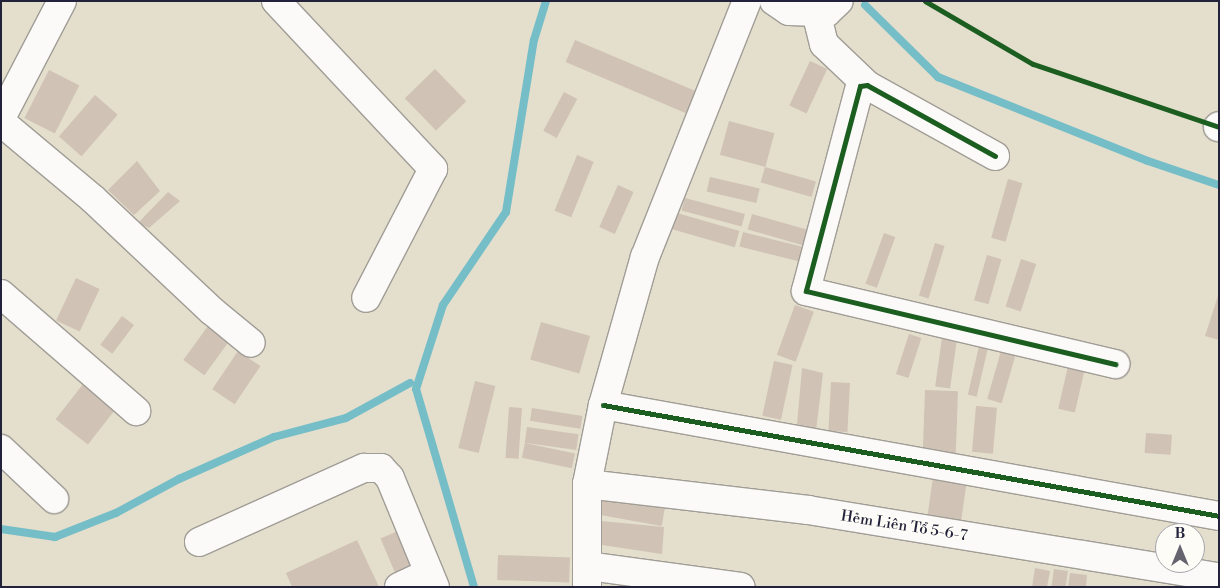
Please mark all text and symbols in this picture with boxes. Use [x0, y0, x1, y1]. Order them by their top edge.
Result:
street label: Hẻm Liên Tổ 5-6-7 [839, 507, 969, 545]
north arrow [1155, 523, 1205, 573]
text: B [1175, 525, 1185, 543]

